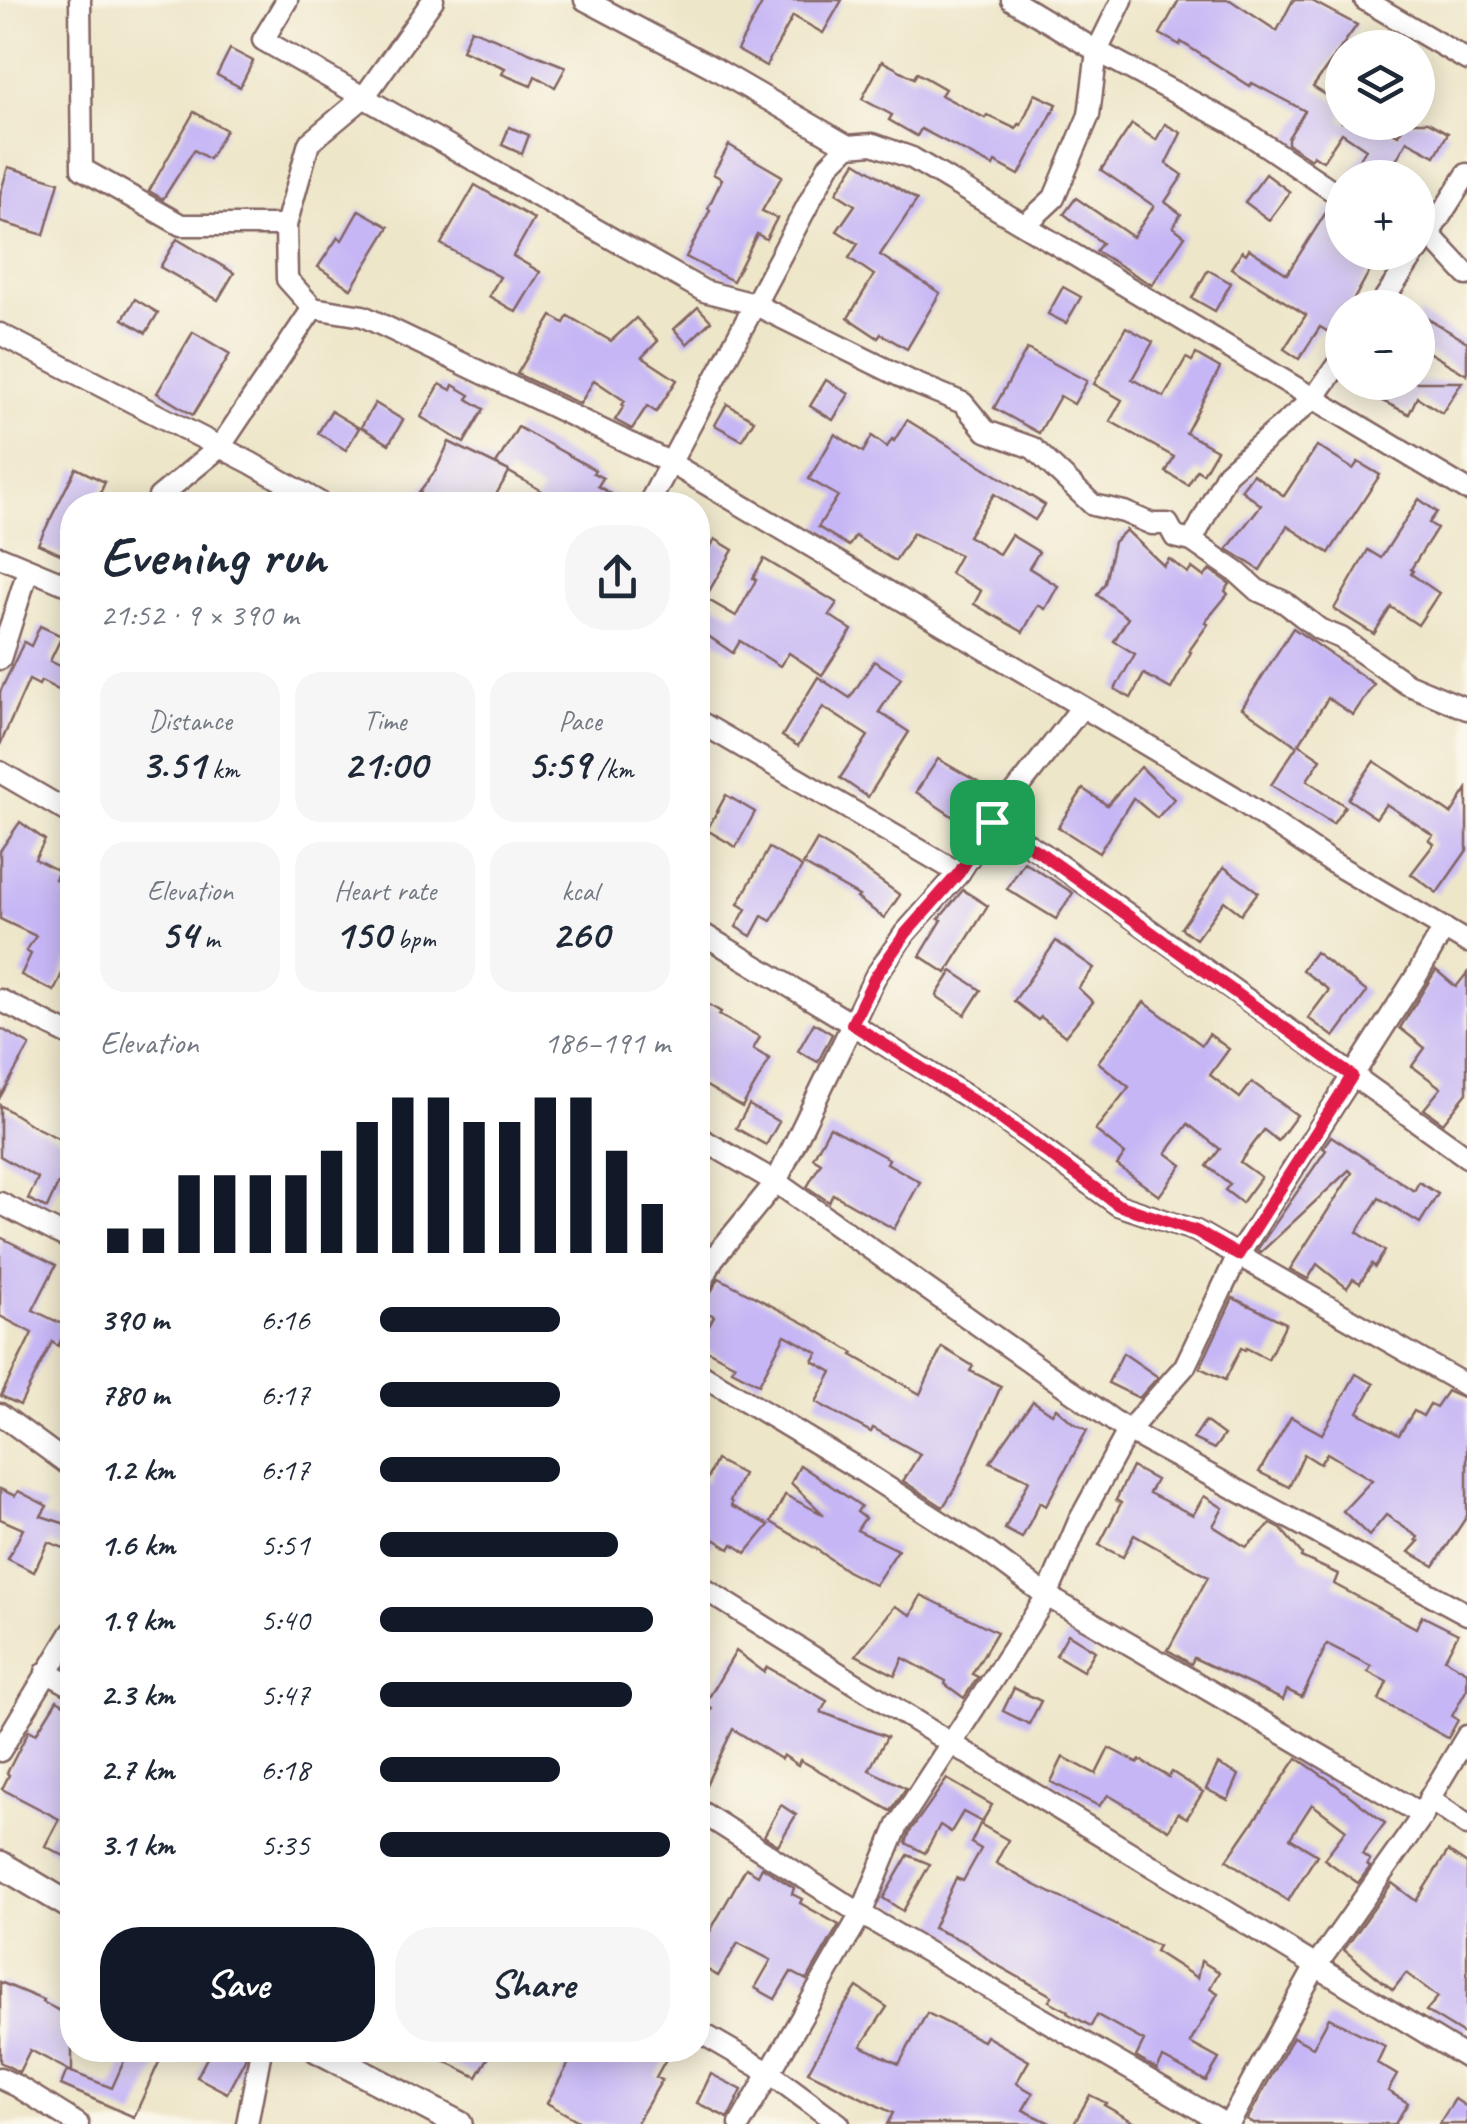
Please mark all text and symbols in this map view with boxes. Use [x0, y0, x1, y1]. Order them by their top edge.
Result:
map controls [1325, 30, 1435, 400]
button: layers [1325, 30, 1435, 140]
button: + [1325, 160, 1435, 270]
button: − [1325, 290, 1435, 400]
text: Evening run [100, 521, 325, 591]
button: share [565, 525, 670, 630]
text: 21:52 · 9 × 390 m [100, 594, 298, 635]
text: Distance [148, 703, 232, 738]
text: Time [364, 703, 406, 738]
text: Pace [558, 703, 602, 738]
text: 3.51 [141, 738, 205, 791]
text: 21:00 [343, 738, 427, 791]
text: 5:59 [527, 738, 590, 791]
text: km [205, 751, 239, 786]
text: /km [590, 751, 633, 786]
pin [950, 780, 1035, 865]
icon: arrive [965, 795, 1020, 850]
text: Elevation [147, 873, 233, 908]
text: Heart rate [334, 873, 436, 908]
text: kcal [561, 873, 599, 908]
text: 54 [160, 908, 197, 961]
text: 150 [334, 908, 390, 961]
text: 260 [551, 908, 609, 961]
text: m [197, 921, 220, 956]
text: bpm [390, 921, 436, 956]
text: Elevation [100, 1022, 198, 1063]
text: 186–191 m [544, 1022, 670, 1063]
text: 390 m [100, 1299, 169, 1340]
text: 6:16 [260, 1299, 310, 1340]
text: 780 m [100, 1374, 169, 1415]
text: 6:17 [260, 1374, 310, 1415]
text: 1.2 km [100, 1449, 174, 1490]
text: 6:17 [260, 1449, 310, 1490]
text: 1.6 km [100, 1524, 175, 1565]
text: 5:51 [260, 1524, 310, 1565]
text: 1.9 km [100, 1599, 174, 1640]
text: 5:40 [260, 1599, 310, 1640]
text: 2.3 km [100, 1674, 174, 1715]
text: 5:47 [260, 1674, 310, 1715]
text: 2.7 km [100, 1749, 174, 1790]
text: 6:18 [260, 1749, 310, 1790]
text: 3.1 km [100, 1824, 174, 1865]
text: 5:35 [260, 1824, 310, 1865]
button: Save [100, 1927, 375, 2042]
button: Share [395, 1927, 670, 2042]

